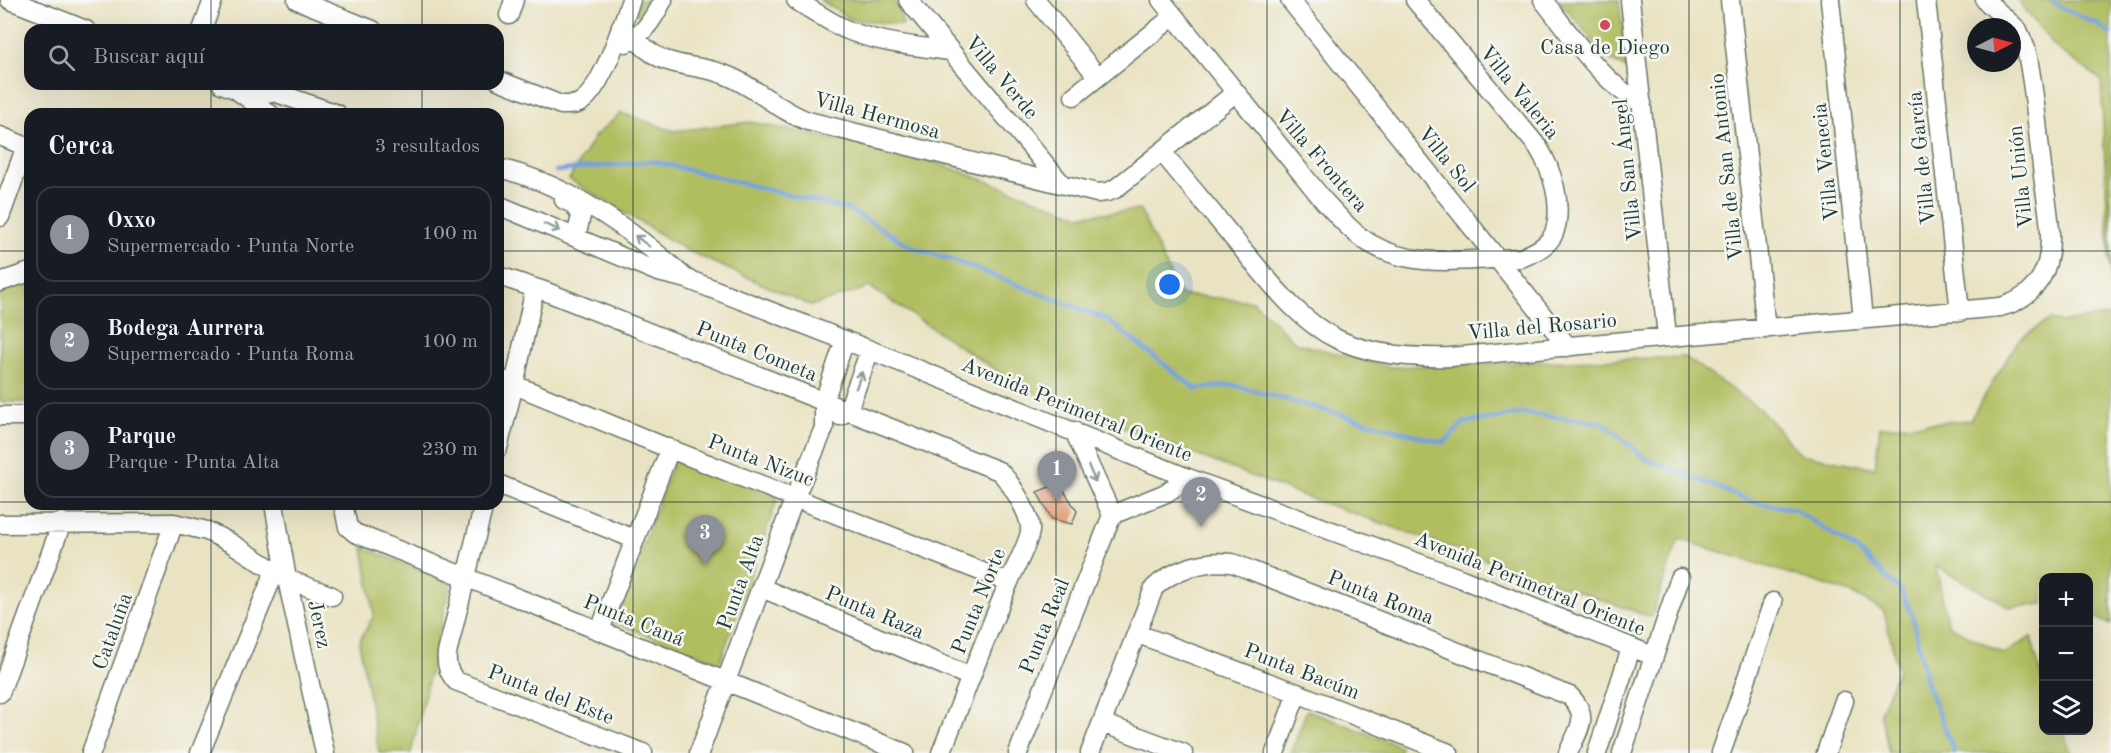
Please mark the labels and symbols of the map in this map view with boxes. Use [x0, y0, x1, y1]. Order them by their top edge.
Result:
marker: Casa de Diego [1598, 18, 1612, 32]
north arrow [1967, 18, 2021, 72]
street label: Villa Verde [960, 32, 1042, 124]
place label: Casa de Diego [1540, 38, 1670, 59]
street label: Villa Valeria [1475, 42, 1563, 144]
street label: Villa de San Antonio [1707, 72, 1748, 262]
street label: Villa Hermosa [811, 89, 942, 143]
street label: Villa de García [1905, 90, 1940, 226]
street label: Villa San Ángel [1607, 97, 1646, 243]
street label: Villa Venecia [1810, 102, 1843, 222]
street label: Villa Frontera [1271, 105, 1371, 217]
street label: Villa Sol [1413, 123, 1479, 197]
street label: Villa Unión [2006, 124, 2037, 230]
one-way arrow [542, 222, 561, 233]
one-way arrow [634, 235, 650, 248]
your location [1155, 270, 1184, 299]
street label: Villa del Rosario [1466, 310, 1618, 345]
street label: Punta Cometa [693, 318, 820, 386]
street label: Avenida Perimetral Oriente [958, 354, 1195, 466]
one-way arrow [854, 371, 865, 390]
street label: Punta Nizuc [704, 432, 816, 491]
pin: 1 [1038, 452, 1076, 501]
one-way arrow [1087, 464, 1098, 482]
pin: 2 [1182, 478, 1220, 527]
pin: 3 [686, 516, 724, 565]
street label: Avenida Perimetral Oriente [1411, 528, 1648, 640]
street label: Punta Alta [714, 532, 768, 633]
street label: Punta Norte [949, 545, 1010, 658]
street label: Punta Roma [1324, 567, 1437, 629]
street label: Punta Real [1017, 575, 1074, 677]
street label: Punta Raza [822, 583, 927, 644]
street label: Cataluña [90, 590, 137, 673]
street label: Punta Caná [580, 592, 687, 651]
street label: Jerez [303, 598, 334, 650]
street label: Punta Bacúm [1241, 641, 1362, 704]
street label: Punta del Este [485, 662, 616, 729]

